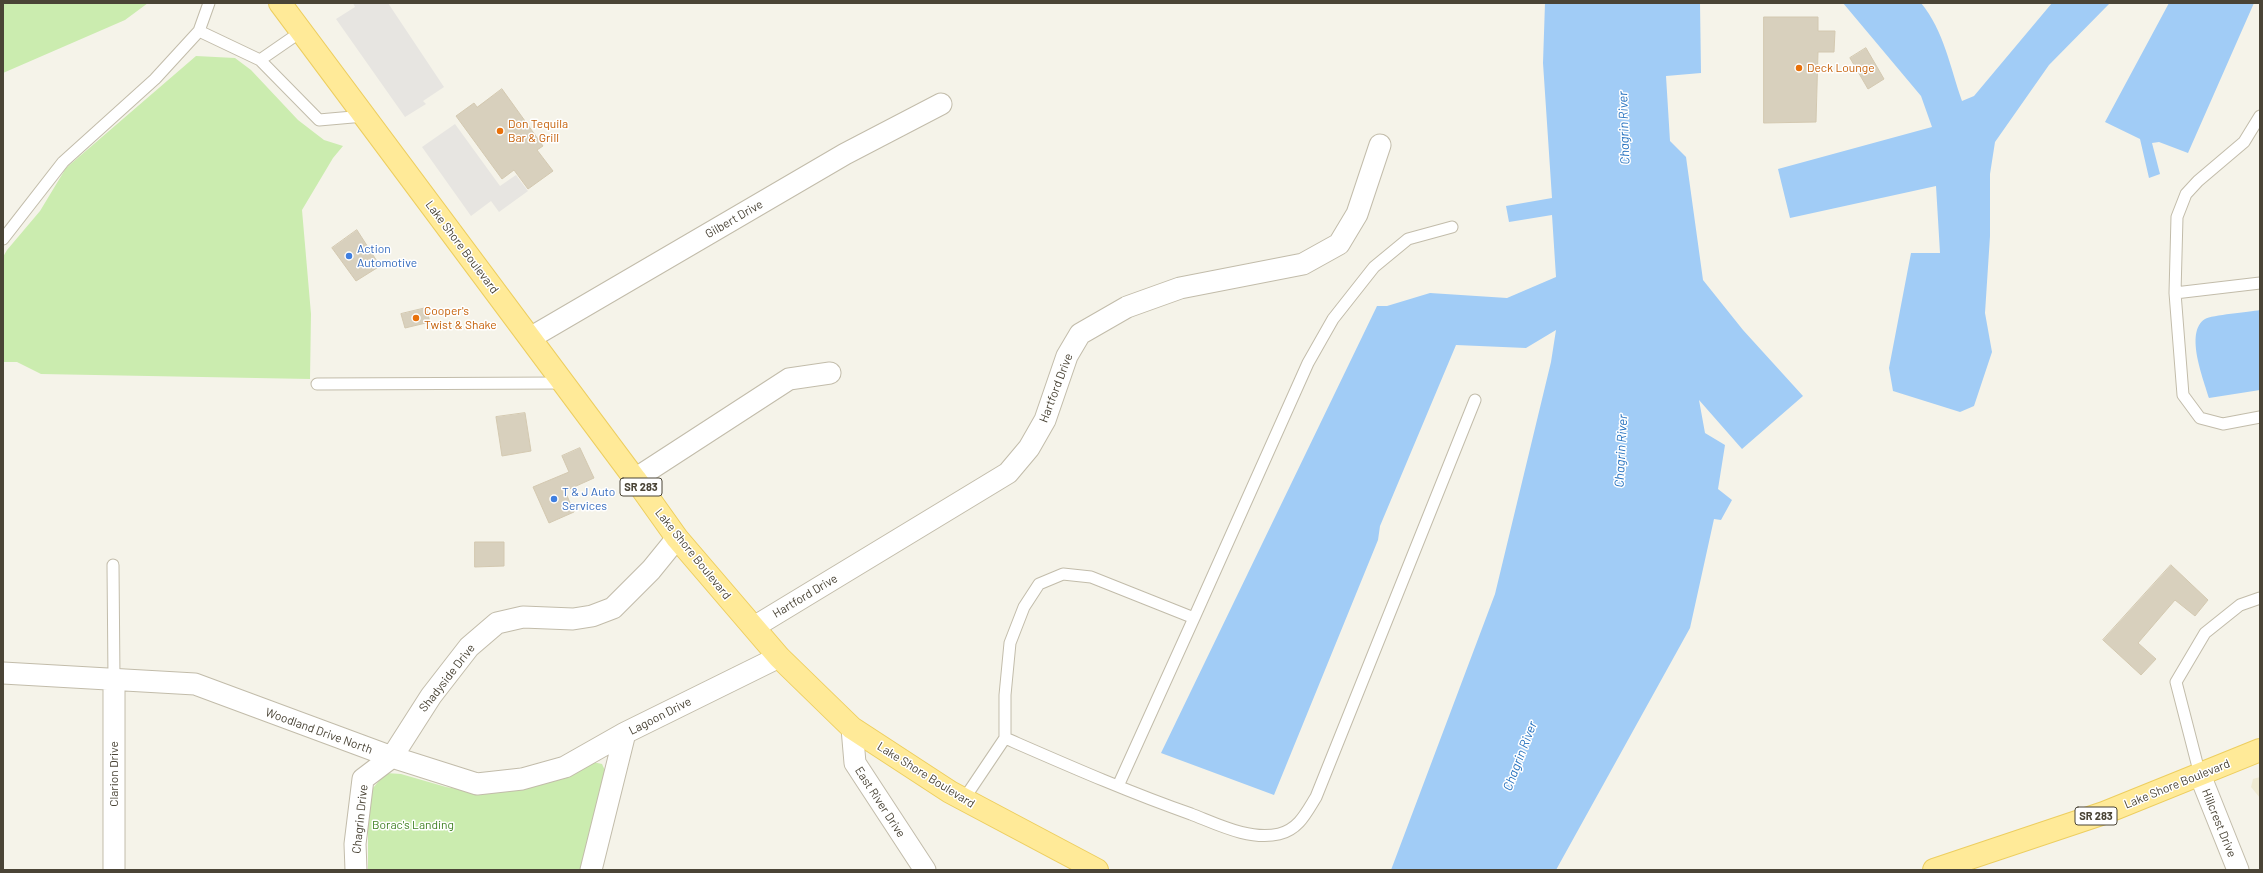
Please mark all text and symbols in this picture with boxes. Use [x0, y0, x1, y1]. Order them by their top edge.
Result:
place label: Deck Lounge [1807, 61, 1875, 75]
marker: Deck Lounge [1794, 63, 1804, 73]
water label: Chagrin River [1615, 91, 1633, 165]
place label: Don Tequila Bar & Grill [508, 117, 568, 145]
marker: Don Tequila Bar & Grill [495, 126, 505, 136]
street label: Gilbert Drive [703, 197, 765, 241]
street label: Lake Shore Boulevard [422, 198, 502, 296]
place label: Action Automotive [357, 242, 417, 270]
marker: Action Automotive [344, 251, 354, 261]
place label: Cooper's Twist & Shake [424, 304, 497, 332]
marker: Cooper's Twist & Shake [411, 313, 421, 323]
street label: Hartford Drive [1036, 351, 1076, 425]
water label: Chagrin River [1611, 414, 1631, 488]
road number: SR 283 [620, 478, 662, 496]
place label: T & J Auto Services [562, 485, 615, 513]
marker: T & J Auto Services [549, 494, 559, 504]
street label: Lake Shore Boulevard [652, 506, 734, 602]
street label: Hartford Drive [770, 571, 840, 621]
street label: Shadyside Drive [416, 641, 478, 715]
street label: Lagoon Drive [626, 694, 694, 738]
street label: Woodland Drive North [263, 705, 375, 757]
water label: Chagrin River [1500, 719, 1540, 793]
street label: Lake Shore Boulevard [874, 739, 978, 811]
street label: Clarion Drive [107, 741, 121, 807]
street label: Lake Shore Boulevard [2122, 756, 2232, 812]
street label: East River Drive [852, 764, 908, 840]
street label: Chagrin Drive [349, 784, 371, 854]
street label: Hillcrest Drive [2199, 787, 2239, 859]
road number: SR 283 [2075, 807, 2117, 825]
park label: Borac's Landing [372, 818, 454, 832]

